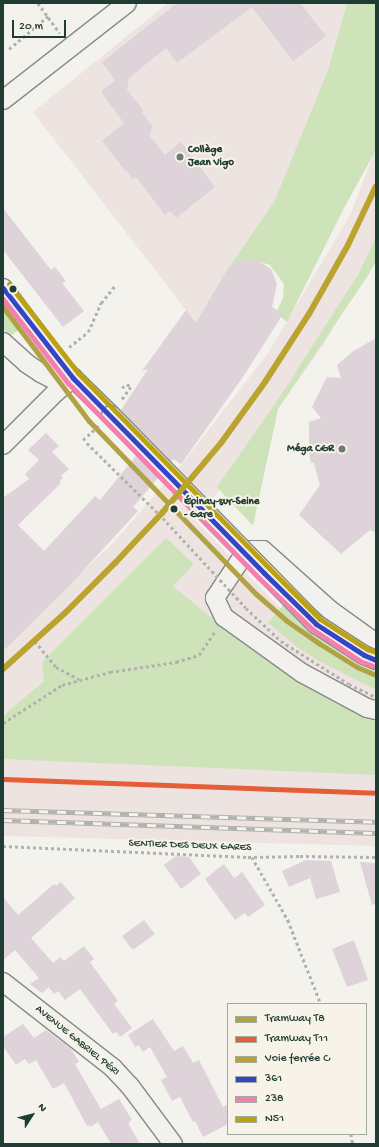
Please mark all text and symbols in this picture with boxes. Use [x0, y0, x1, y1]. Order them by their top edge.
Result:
scale bar [14, 12, 68, 38]
text: 20 m [19, 20, 43, 34]
place label: Collège Jean Vigo [188, 144, 234, 170]
marker: Collège Jean Vigo [175, 152, 185, 162]
unlabelled marker [8, 284, 18, 294]
place label: Méga CGR [287, 442, 334, 456]
marker: Méga CGR [337, 444, 347, 454]
place label: Épinay-sur-Seine - Gare [184, 496, 259, 522]
marker: Épinay-sur-Seine - Gare [167, 502, 181, 516]
street label: SENTIER DES DEUX GARES [128, 837, 252, 855]
street label: AVENUE GABRIEL PÉRI [32, 1003, 122, 1079]
legend [227, 1003, 367, 1135]
text: Tramway T8 [265, 1012, 325, 1026]
text: Tramway T11 [265, 1032, 328, 1046]
text: Voie ferrée C [265, 1052, 330, 1066]
text: 361 [265, 1072, 282, 1086]
text: 238 [265, 1092, 284, 1106]
north arrow [12, 1095, 52, 1135]
text: N [35, 1102, 49, 1114]
text: N51 [265, 1112, 284, 1126]

